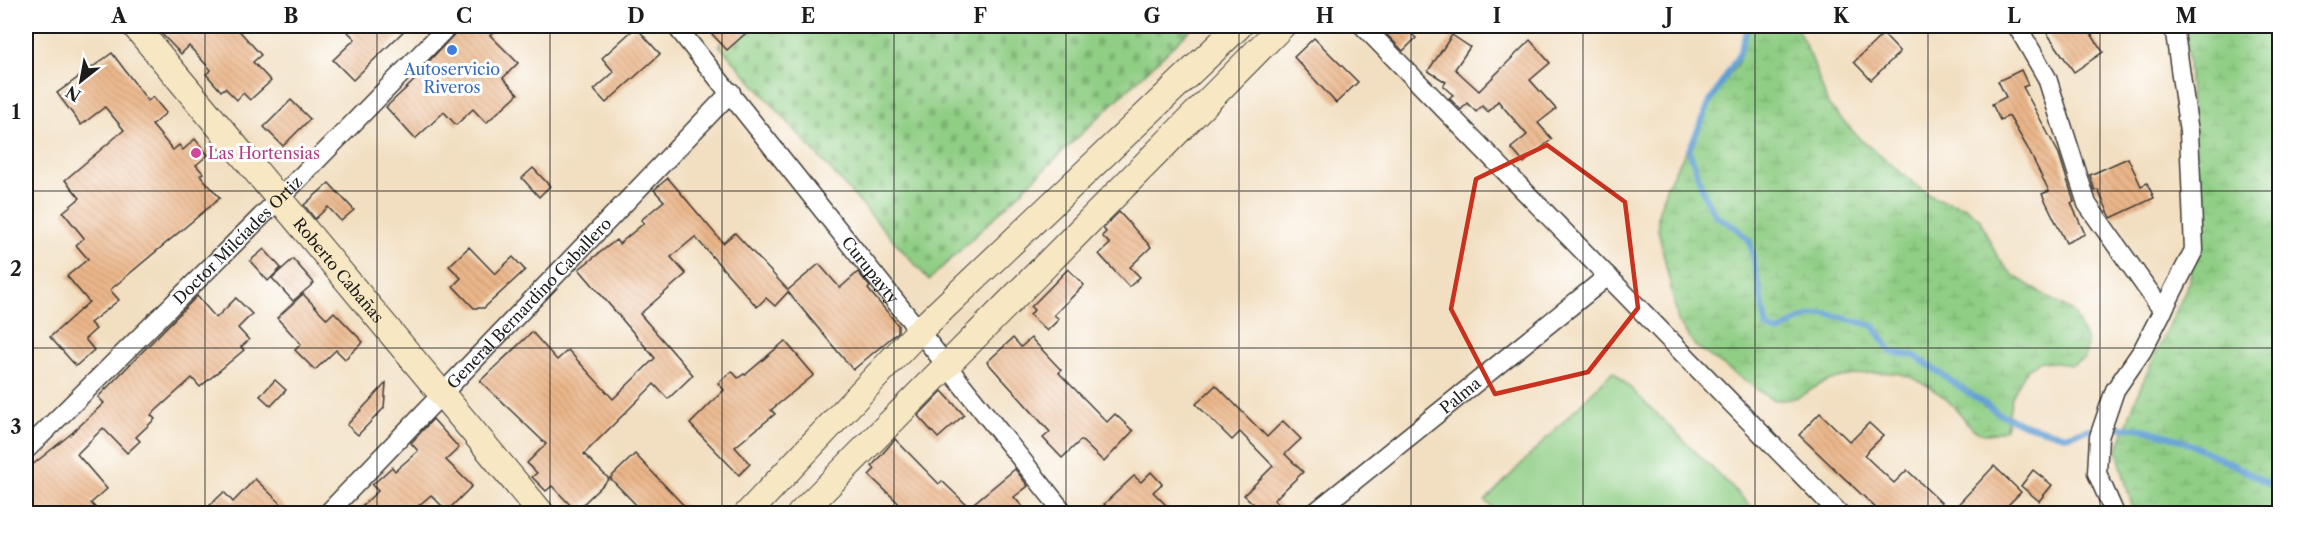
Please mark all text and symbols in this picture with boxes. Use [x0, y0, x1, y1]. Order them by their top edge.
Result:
text: A [110, 4, 127, 28]
text: B [284, 4, 299, 28]
text: C [456, 4, 472, 28]
text: D [627, 4, 645, 28]
text: E [801, 4, 815, 28]
text: F [973, 4, 987, 28]
text: G [1144, 4, 1161, 28]
text: H [1316, 4, 1334, 28]
text: I [1493, 4, 1501, 28]
text: J [1661, 4, 1673, 28]
text: K [1833, 4, 1850, 28]
text: L [2007, 4, 2021, 28]
text: M [2175, 4, 2197, 28]
marker: Autoservicio Riveros [445, 43, 459, 57]
north arrow [51, 51, 111, 111]
place label: Autoservicio Riveros [403, 59, 500, 97]
text: N [62, 82, 84, 106]
text: 1 [12, 100, 21, 124]
place label: Las Hortensias [208, 143, 320, 163]
marker: Las Hortensias [189, 146, 203, 160]
street label: Doctor Milcíades Ortiz [169, 172, 306, 308]
street label: General Bernardino Caballero [442, 213, 616, 393]
street label: Roberto Cabañas [289, 214, 388, 327]
street label: Curupayty [838, 232, 904, 308]
text: 2 [10, 257, 22, 281]
street label: Palma [1436, 372, 1485, 418]
text: 3 [10, 415, 22, 439]

